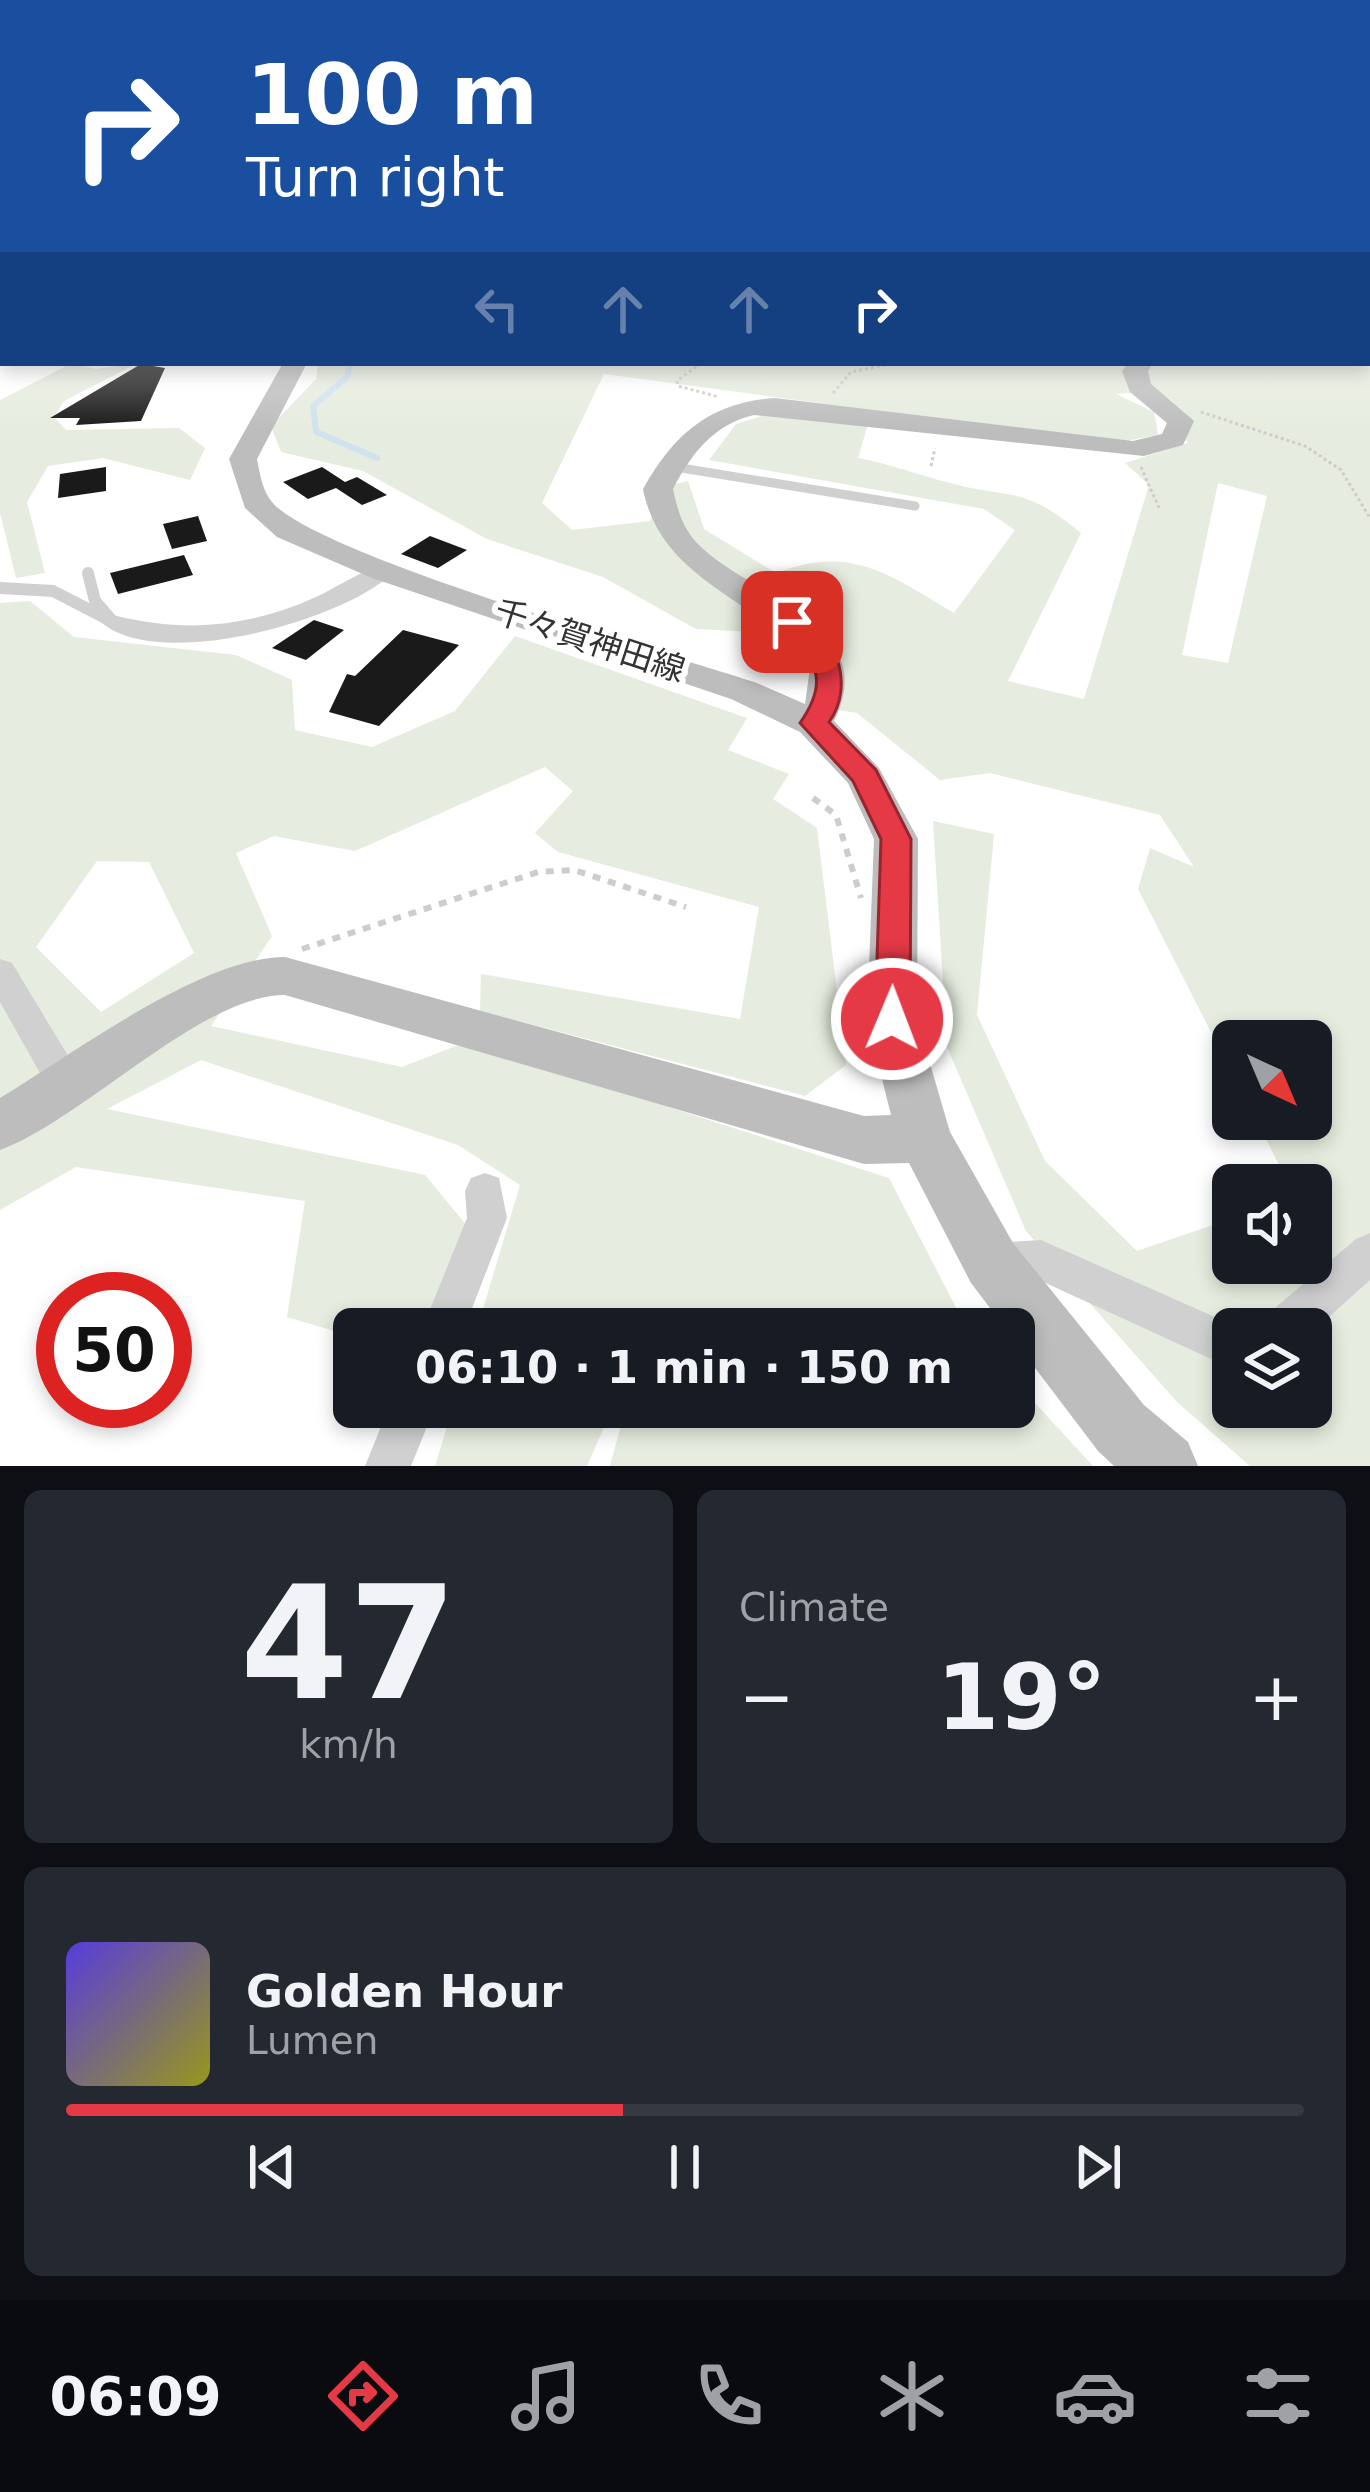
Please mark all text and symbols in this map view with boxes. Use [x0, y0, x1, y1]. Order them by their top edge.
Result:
text: 100 m [246, 46, 538, 144]
icon: right [48, 48, 204, 204]
text: Turn right [246, 146, 505, 209]
icon: left [464, 276, 530, 342]
icon: ahead [590, 276, 656, 342]
icon: ahead [716, 276, 782, 342]
icon: right [842, 276, 908, 342]
pin [741, 571, 843, 673]
icon: arrive [759, 589, 825, 655]
street label: 千々賀神田線 [490, 591, 690, 690]
position arrow [829, 956, 955, 1082]
north arrow [1212, 1020, 1332, 1140]
map controls [1212, 1020, 1332, 1428]
button: sound [1212, 1164, 1332, 1284]
speed limit sign: 50 [36, 1272, 192, 1428]
button: layers [1212, 1308, 1332, 1428]
text: 06:10 · 1 min · 150 m [415, 1341, 953, 1394]
text: 47 [240, 1553, 457, 1735]
text: Climate [739, 1585, 889, 1630]
text: 19° [936, 1645, 1107, 1750]
text: − [739, 1659, 794, 1736]
text: + [1249, 1659, 1304, 1736]
text: km/h [299, 1722, 398, 1767]
text: Golden Hour [246, 1965, 563, 2018]
text: Lumen [246, 2018, 378, 2063]
icon: previous [239, 2134, 305, 2200]
icon: pause [652, 2134, 718, 2200]
icon: next [1065, 2134, 1131, 2200]
icon: directions [321, 2354, 405, 2438]
icon: music [504, 2354, 588, 2438]
icon: phone [687, 2354, 771, 2438]
icon: climate [870, 2354, 954, 2438]
icon: car [1053, 2354, 1137, 2438]
icon: filters [1236, 2354, 1320, 2438]
text: 06:09 [50, 2365, 221, 2428]

